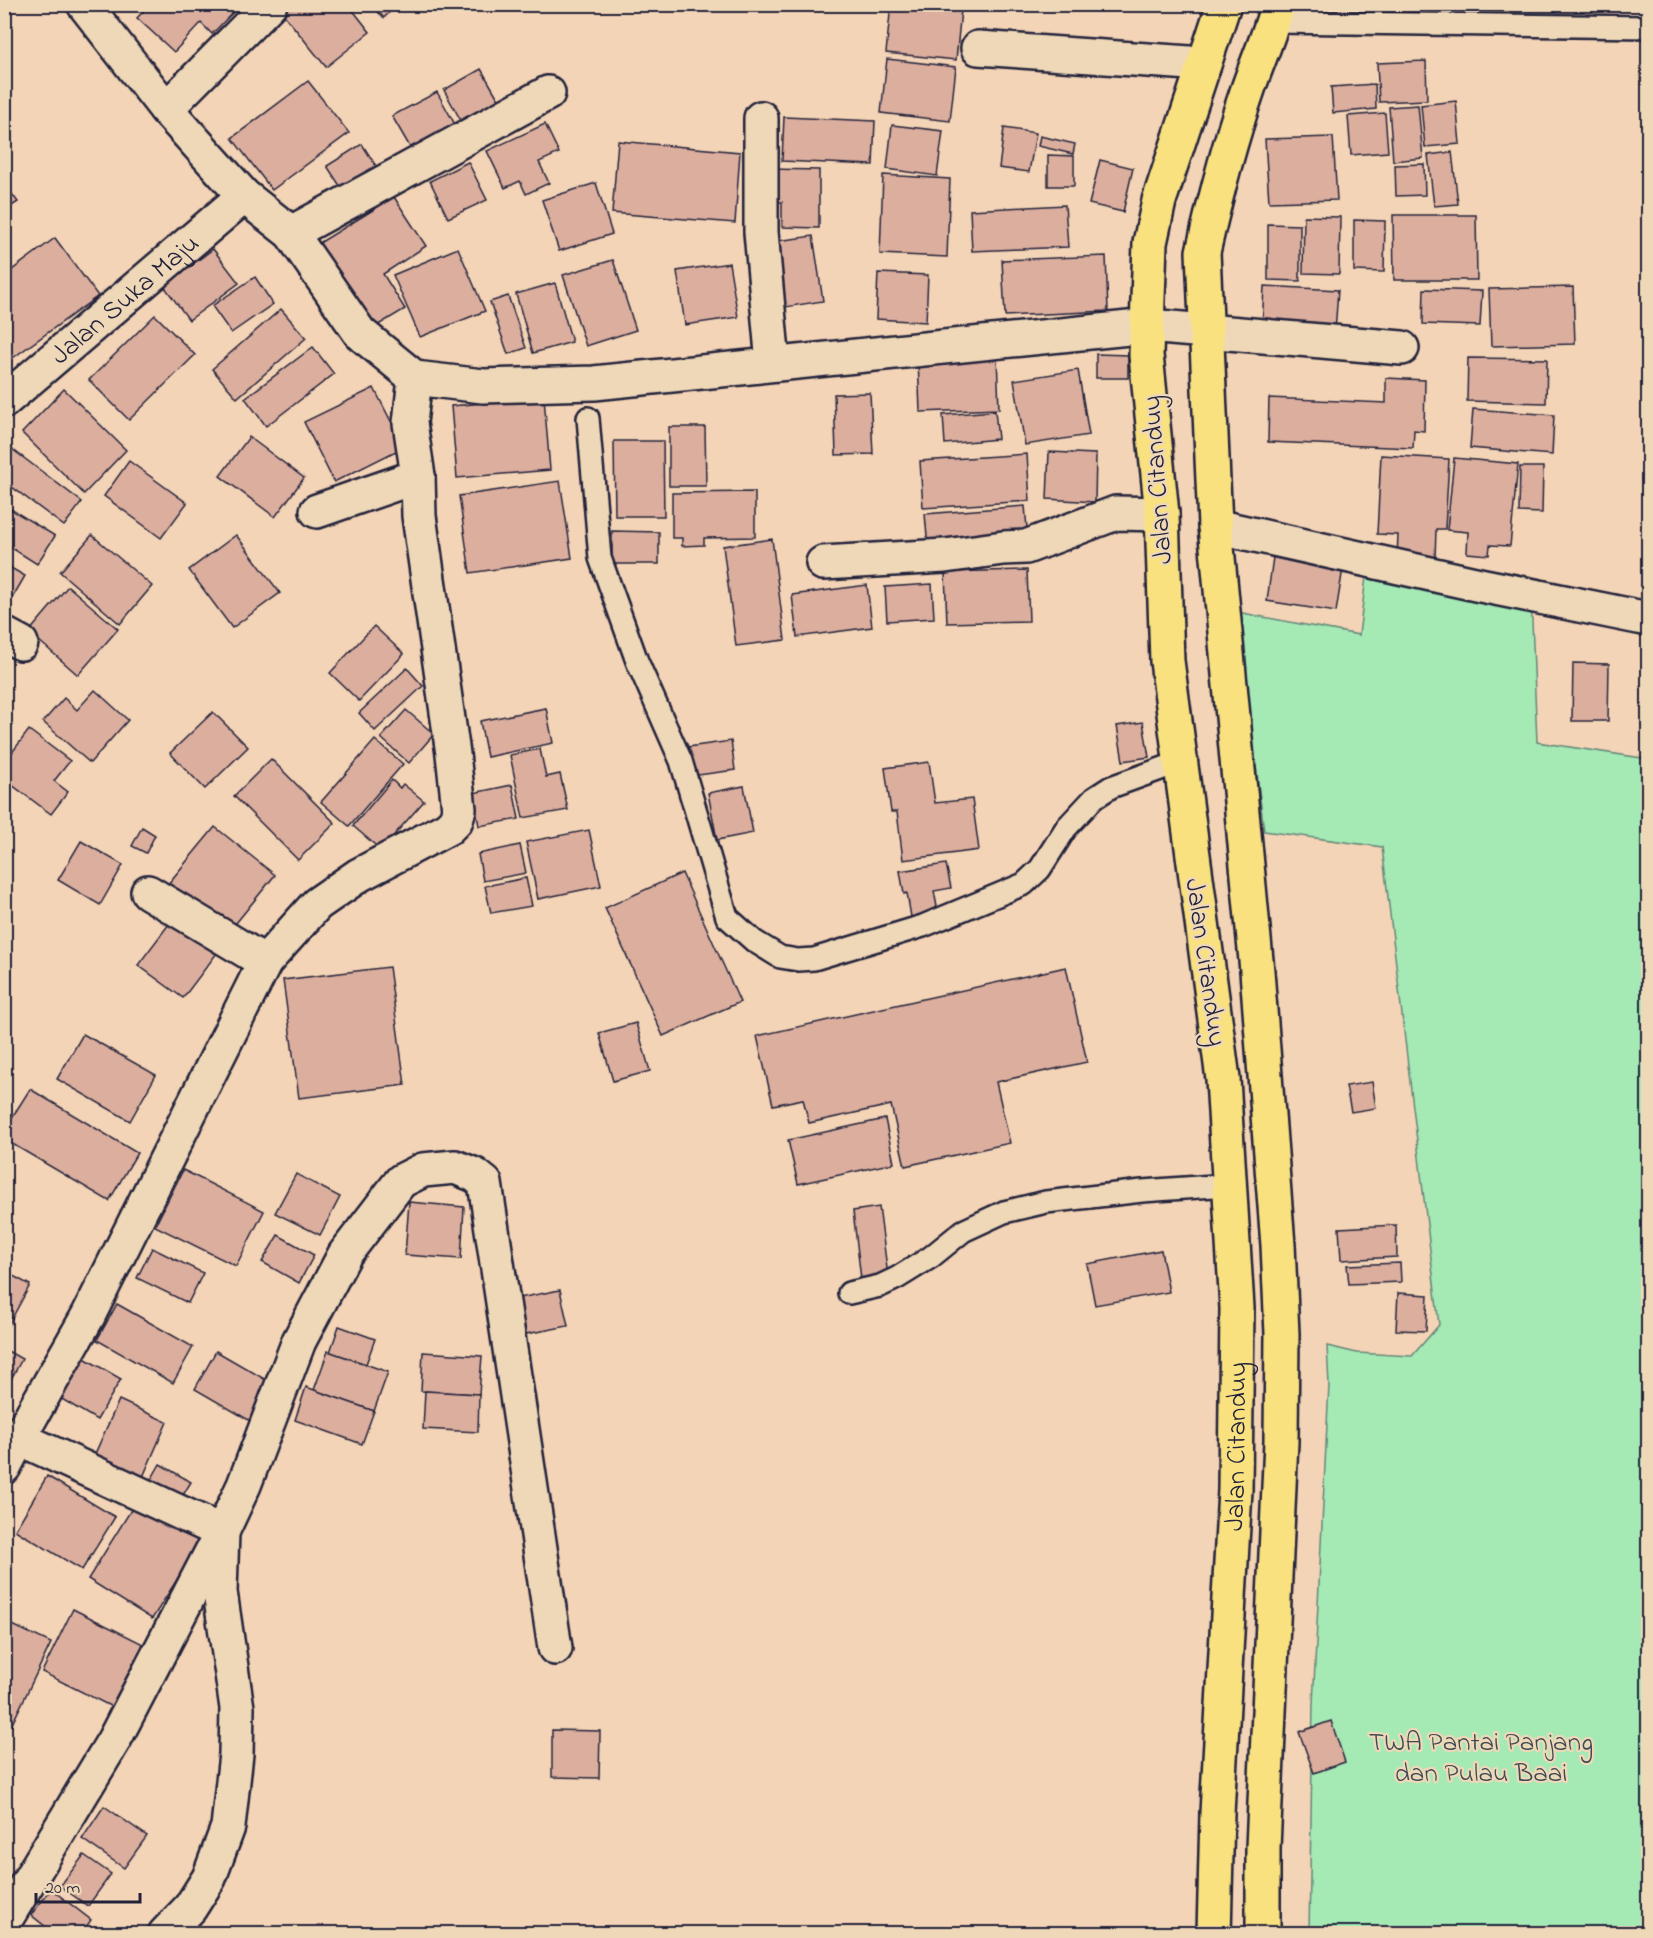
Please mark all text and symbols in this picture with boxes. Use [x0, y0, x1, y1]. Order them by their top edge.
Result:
street label: Jalan Suka Maju [43, 225, 209, 375]
street label: Jalan Citanduy [1133, 394, 1184, 566]
street label: Jalan Citanduy [1173, 876, 1236, 1049]
street label: Jalan Citanduy [1216, 1362, 1258, 1532]
park label: TWA Pantai Panjang dan Pulau Baai [1369, 1724, 1593, 1794]
scale bar [36, 1866, 140, 1904]
text: 20 m [45, 1876, 80, 1902]

